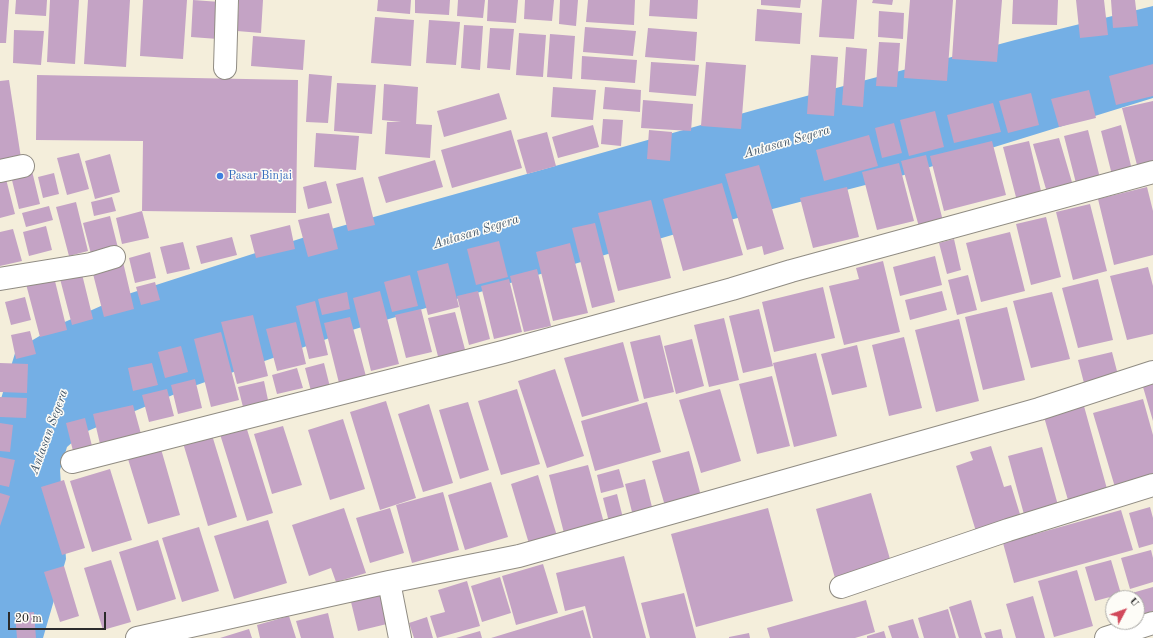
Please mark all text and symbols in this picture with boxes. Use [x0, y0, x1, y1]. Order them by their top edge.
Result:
water label: Antasan Segera [742, 122, 832, 162]
place label: Pasar Binjai [228, 169, 292, 183]
marker: Pasar Binjai [215, 171, 225, 181]
water label: Antasan Segera [431, 212, 521, 252]
water label: Antasan Segera [26, 387, 72, 477]
north arrow [1105, 590, 1145, 630]
text: U [1127, 596, 1141, 609]
scale bar [10, 604, 108, 630]
text: 20 m [15, 613, 42, 625]

